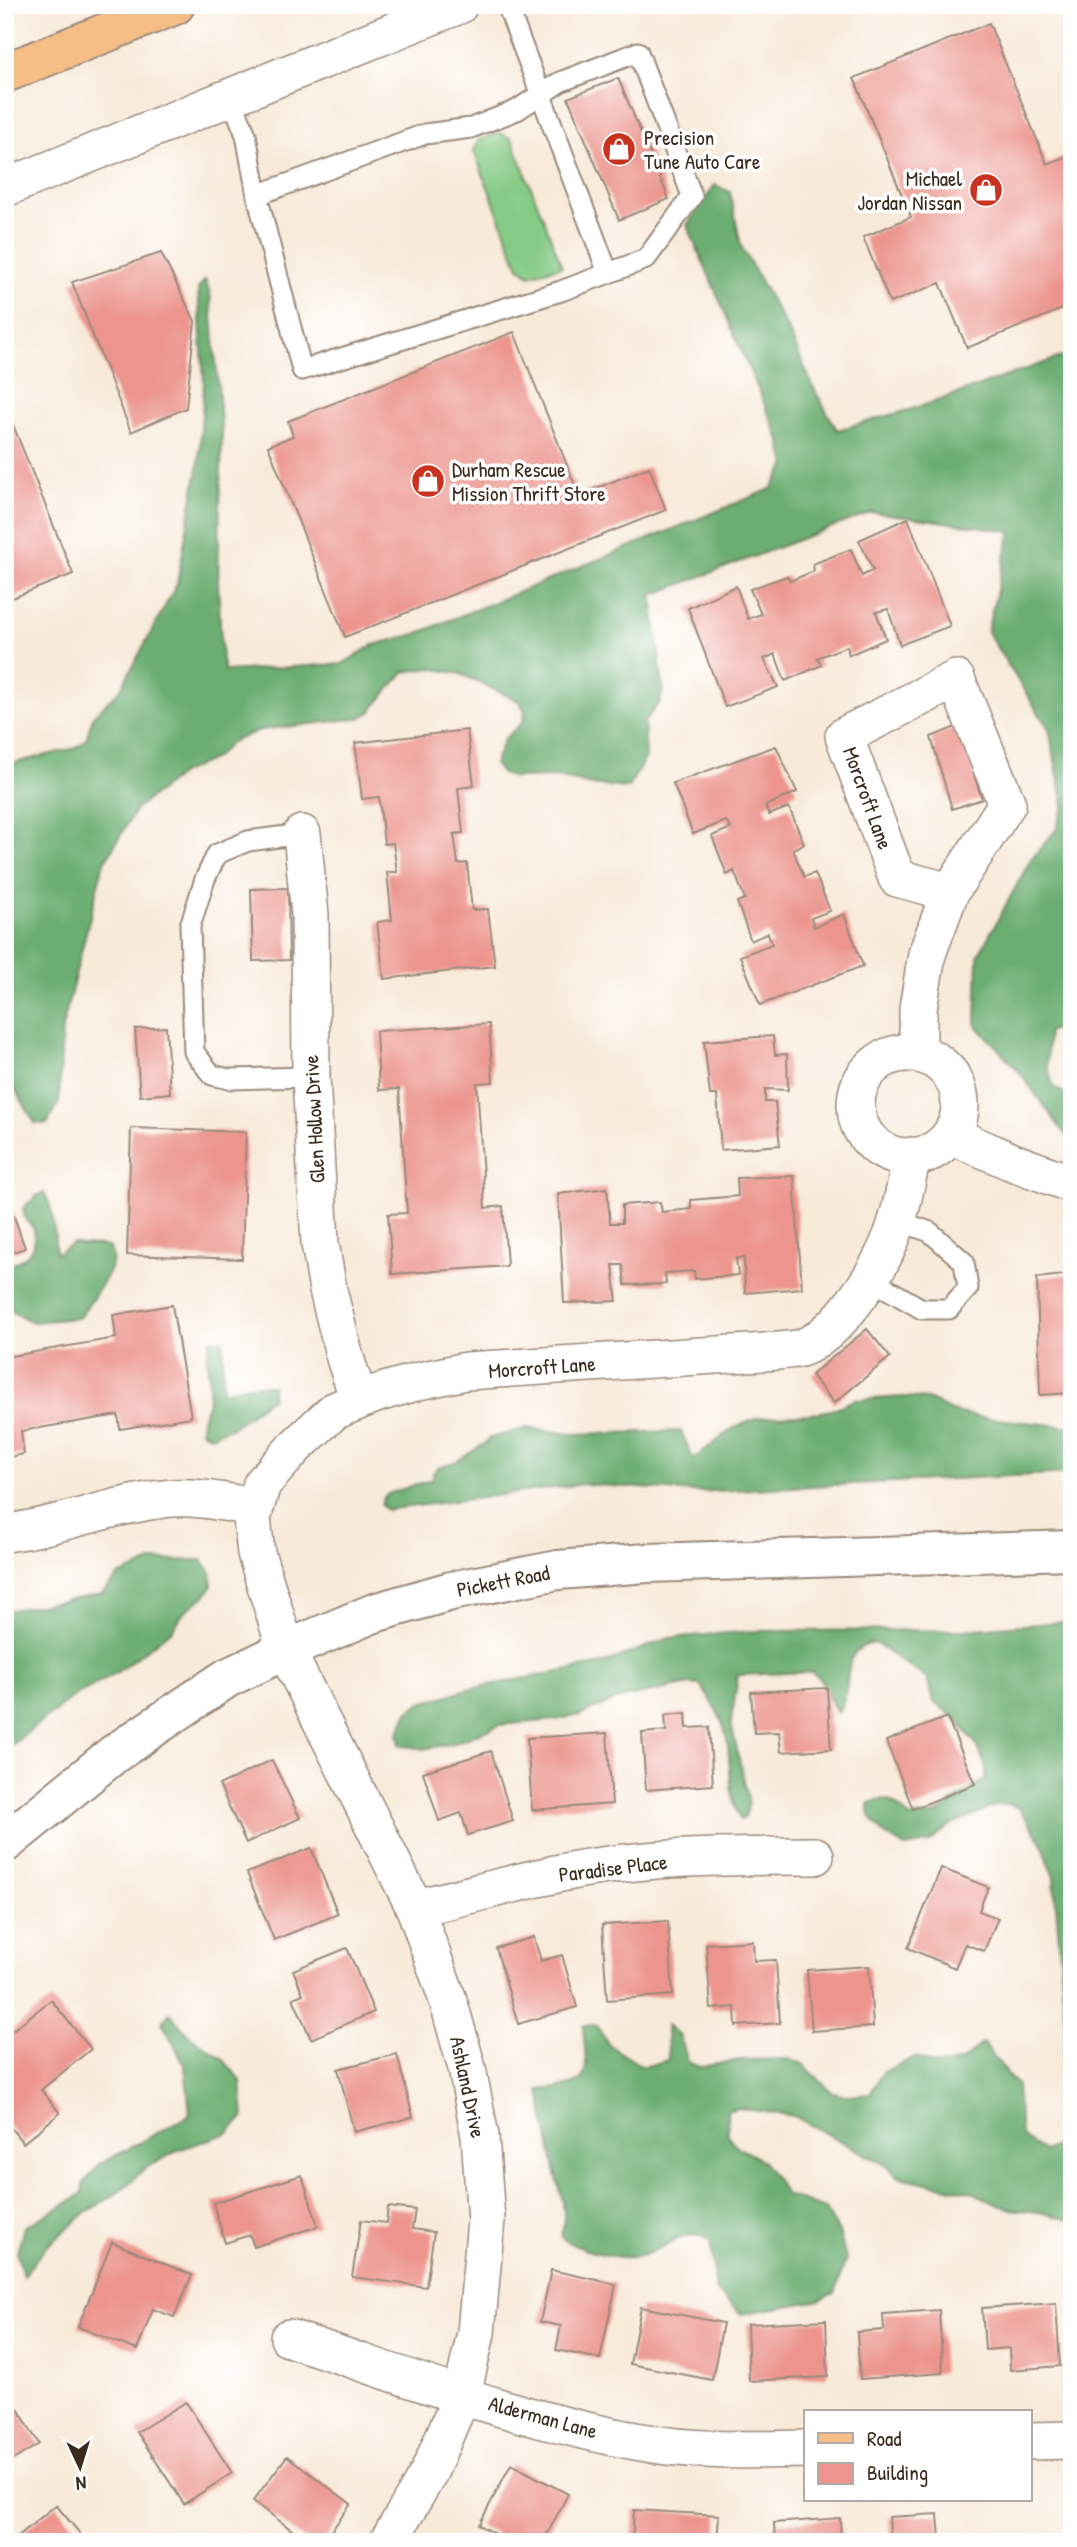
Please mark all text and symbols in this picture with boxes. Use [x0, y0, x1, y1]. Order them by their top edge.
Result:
place label: Precision Tune Auto Care [644, 123, 760, 176]
shop icon: Precision Tune Auto Care [600, 130, 638, 168]
place label: Michael Jordan Nissan [857, 164, 962, 217]
shop icon: Michael Jordan Nissan [967, 171, 1005, 209]
place label: Durham Rescue Mission Thrift Store [452, 455, 606, 508]
shop icon: Durham Rescue Mission Thrift Store [409, 462, 447, 500]
street label: Morcroft Lane [836, 743, 900, 853]
street label: Glen Hollow Drive [296, 1054, 332, 1184]
street label: Morcroft Lane [488, 1349, 596, 1385]
street label: Pickett Road [454, 1558, 552, 1604]
street label: Paradise Place [557, 1847, 669, 1889]
street label: Ashland Drive [443, 2034, 493, 2140]
street label: Alderman Lane [486, 2389, 600, 2445]
legend [804, 2410, 1032, 2502]
text: Road [867, 2424, 901, 2453]
north arrow [46, 2432, 116, 2502]
text: Building [867, 2458, 928, 2487]
text: N [75, 2471, 87, 2497]

